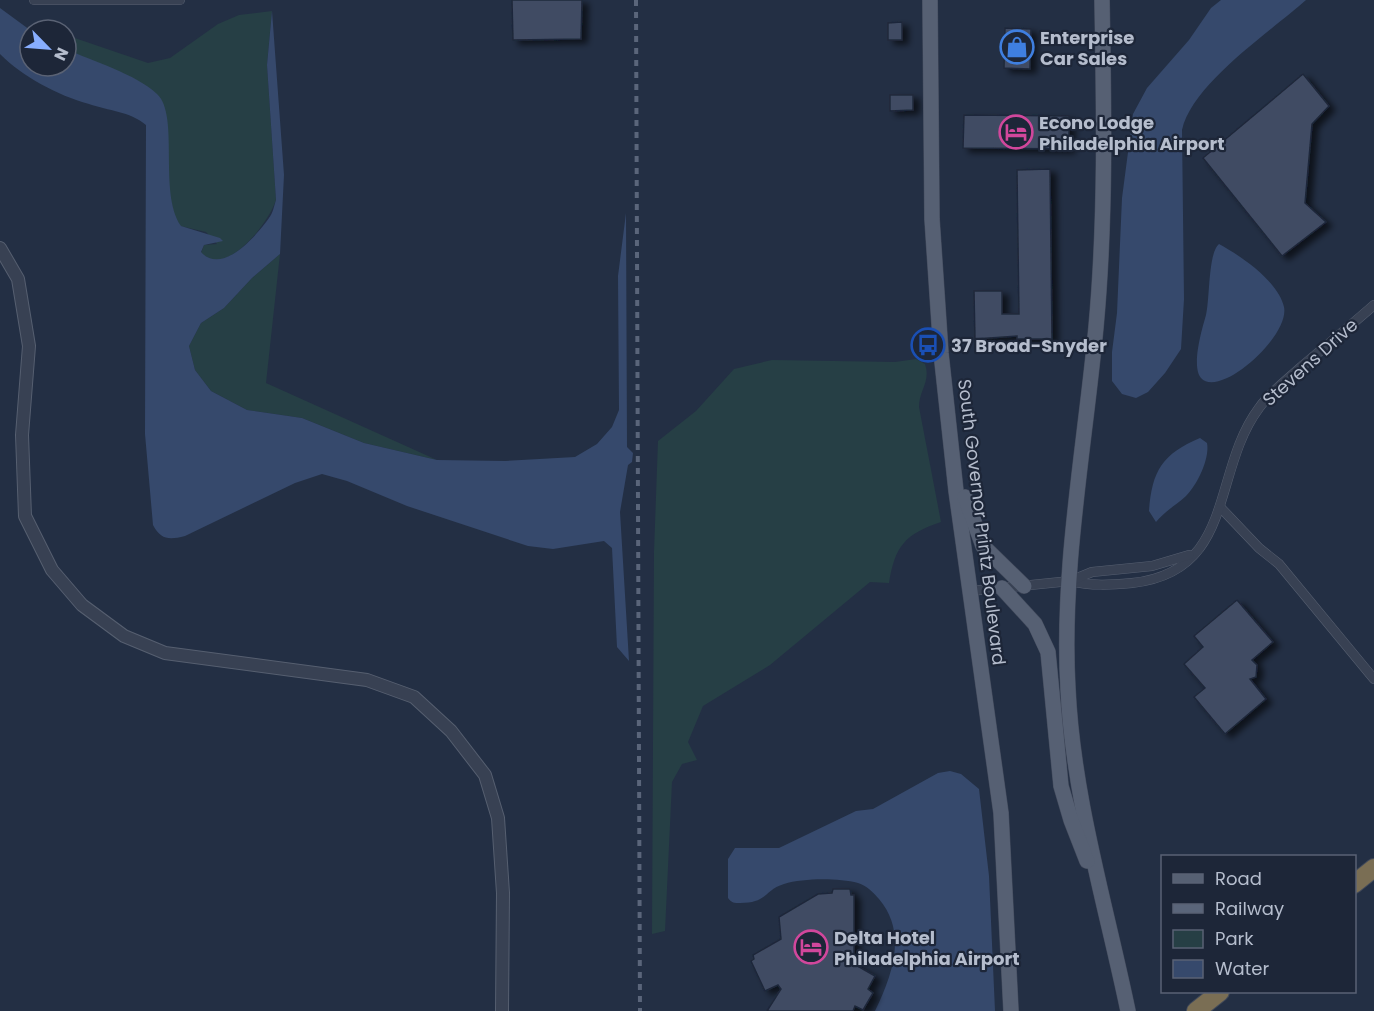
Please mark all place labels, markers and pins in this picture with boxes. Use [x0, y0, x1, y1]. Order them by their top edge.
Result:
place label: Enterprise Car Sales [1040, 25, 1134, 71]
shop icon: Enterprise Car Sales [999, 29, 1035, 65]
place label: Econo Lodge Philadelphia Airport [1039, 110, 1225, 156]
hotel icon: Econo Lodge Philadelphia Airport [998, 114, 1034, 150]
bus stop icon: 37 Broad-Snyder [910, 327, 946, 363]
place label: 37 Broad-Snyder [951, 333, 1107, 358]
place label: Delta Hotel Philadelphia Airport [834, 925, 1020, 971]
hotel icon: Delta Hotel Philadelphia Airport [793, 929, 829, 965]

